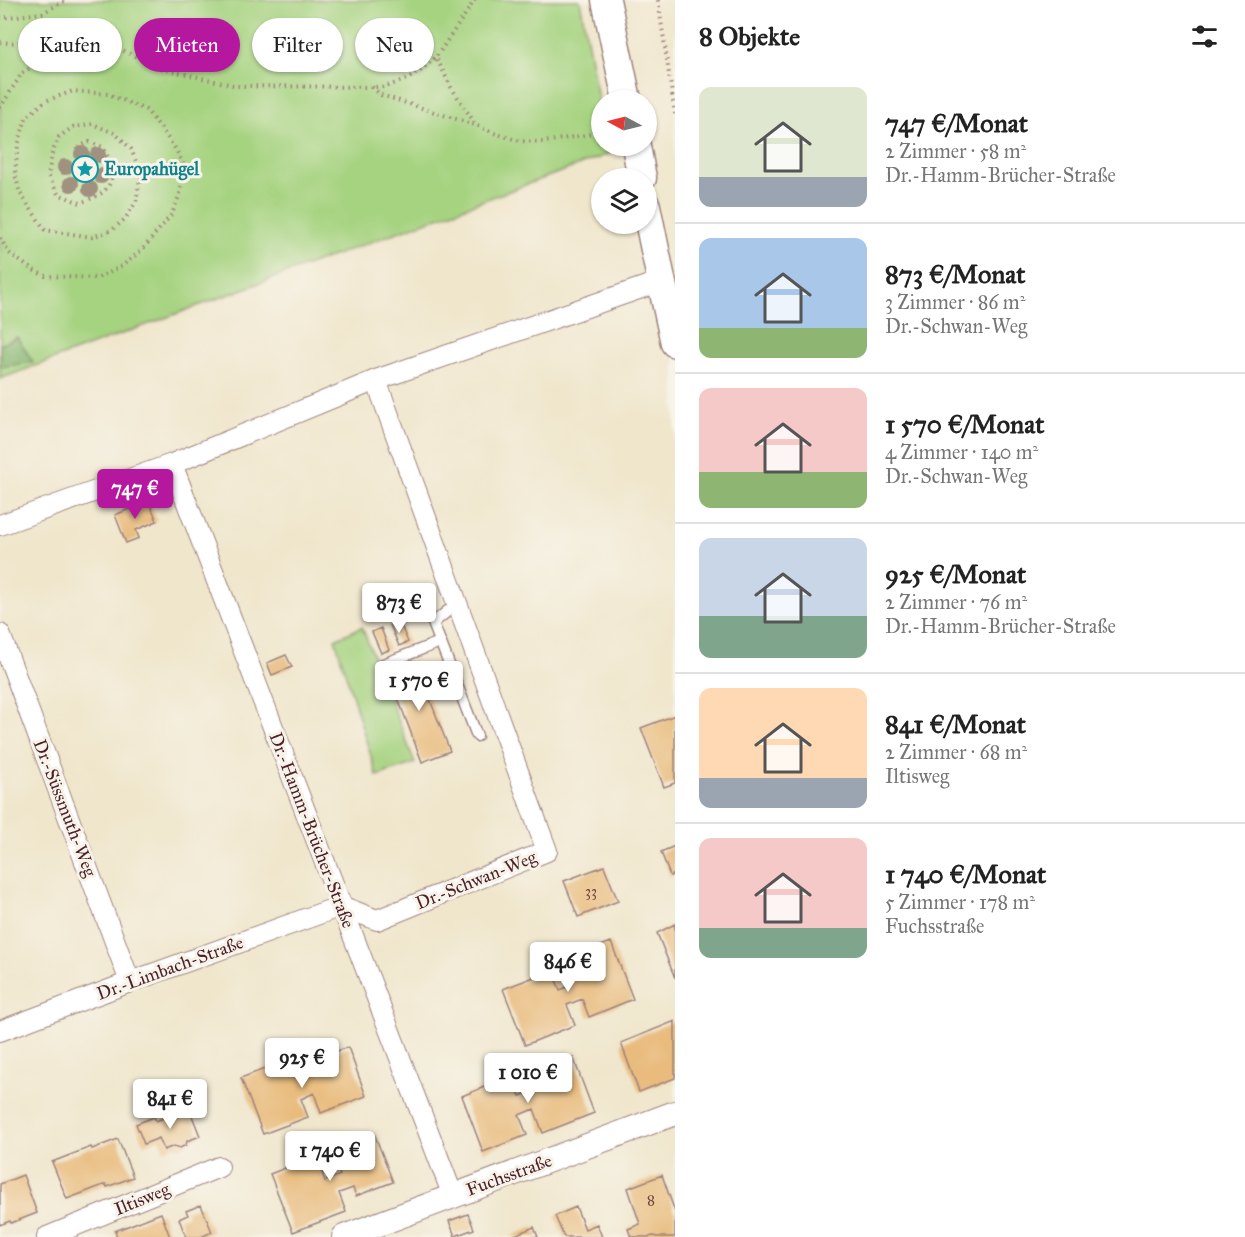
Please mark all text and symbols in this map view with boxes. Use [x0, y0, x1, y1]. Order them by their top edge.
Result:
chip: Kaufen [18, 18, 122, 72]
chip: Mieten [134, 18, 240, 72]
chip: Filter [252, 18, 343, 72]
chip: Neu [355, 18, 434, 72]
text: 8 Objekte [699, 20, 800, 52]
icon: filters [1188, 20, 1221, 53]
north arrow [591, 90, 657, 156]
map controls [591, 90, 657, 234]
text: 747 €/Monat [885, 107, 1028, 139]
icon: home [747, 111, 819, 183]
text: 2 Zimmer · 58 m² [885, 139, 1026, 163]
place icon: Europahügel [70, 154, 100, 184]
place label: Europahügel [104, 158, 200, 181]
text: Dr.-Hamm-Brücher-Straße [885, 163, 1116, 187]
button: layers [591, 168, 657, 234]
text: 873 €/Monat [885, 258, 1026, 290]
icon: home [747, 262, 819, 334]
text: 3 Zimmer · 86 m² [885, 290, 1025, 314]
text: Dr.-Schwan-Weg [885, 314, 1027, 338]
text: 1 570 €/Monat [885, 408, 1044, 440]
icon: home [747, 412, 819, 484]
text: 4 Zimmer · 140 m² [885, 440, 1038, 464]
text: Dr.-Schwan-Weg [885, 464, 1027, 488]
pin: 747 € [93, 469, 177, 520]
text: 747 € [111, 476, 159, 500]
text: 925 €/Monat [885, 558, 1026, 590]
icon: home [747, 562, 819, 634]
pin: 873 € [357, 583, 441, 634]
text: 873 € [376, 590, 422, 614]
text: 2 Zimmer · 76 m² [885, 590, 1027, 614]
text: Dr.-Hamm-Brücher-Straße [885, 614, 1116, 638]
pin: 1 570 € [364, 661, 474, 712]
text: 1 570 € [389, 668, 449, 692]
text: 841 €/Monat [885, 708, 1026, 740]
icon: home [747, 712, 819, 784]
street label: Dr.-Hamm-Brücher-Straße [264, 729, 360, 931]
street label: Dr.-Süssmuth-Weg [28, 736, 102, 881]
text: 2 Zimmer · 68 m² [885, 740, 1027, 764]
text: Iltisweg [885, 764, 949, 788]
street label: Dr.-Schwan-Weg [412, 846, 540, 915]
text: 1 740 €/Monat [885, 858, 1046, 890]
icon: home [747, 862, 819, 934]
house number: 33 [585, 882, 597, 900]
text: 5 Zimmer · 178 m² [885, 890, 1035, 914]
text: Fuchsstraße [885, 914, 984, 938]
street label: Dr.-Limbach-Straße [94, 931, 246, 1005]
pin: 846 € [526, 942, 610, 993]
text: 846 € [544, 949, 592, 973]
pin: 925 € [260, 1038, 344, 1089]
text: 925 € [279, 1045, 325, 1069]
pin: 1 010 € [473, 1053, 583, 1104]
text: 1 010 € [498, 1060, 558, 1084]
pin: 841 € [128, 1079, 212, 1130]
text: 841 € [147, 1086, 193, 1110]
pin: 1 740 € [275, 1131, 385, 1182]
text: 1 740 € [299, 1138, 361, 1162]
street label: Fuchsstraße [463, 1149, 555, 1201]
street label: Iltisweg [111, 1178, 174, 1221]
house number: 8 [647, 1191, 655, 1209]

